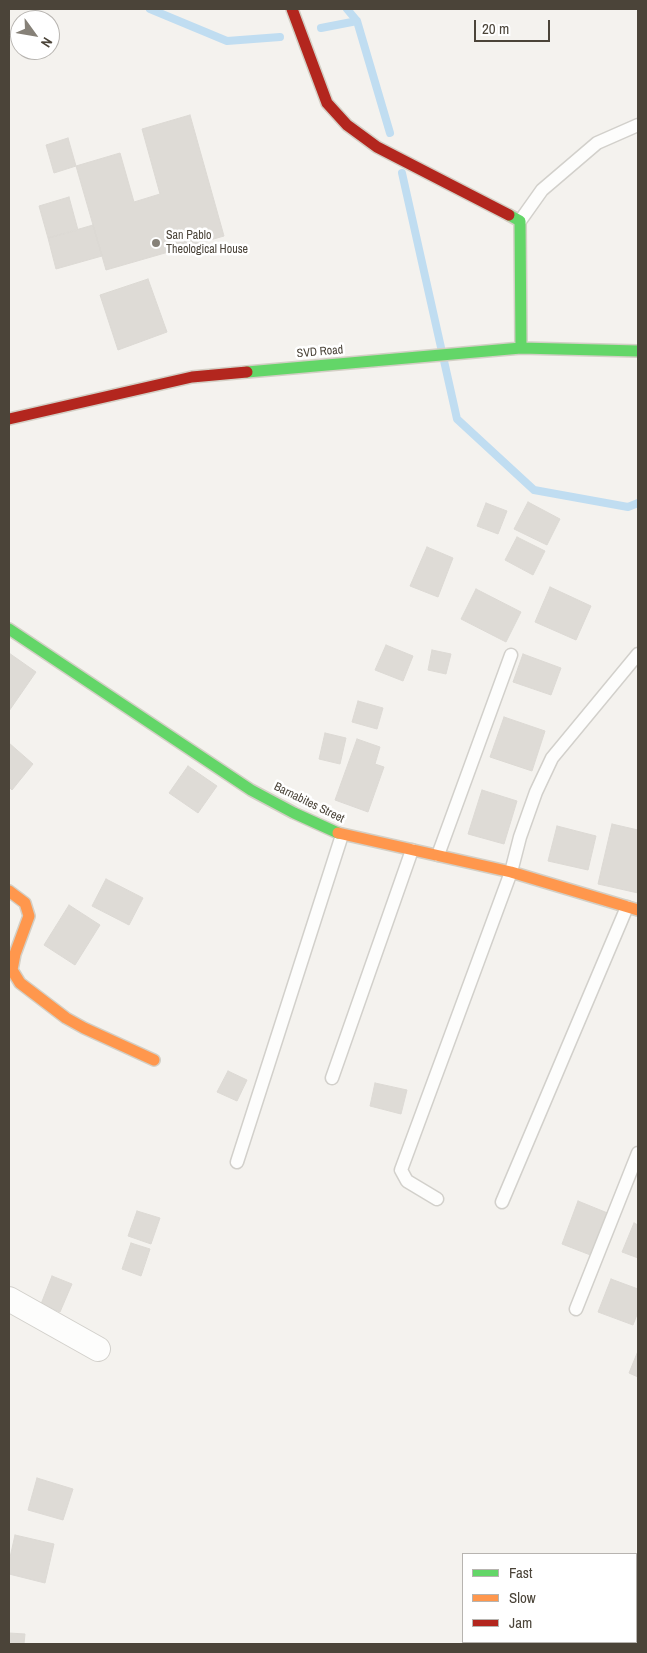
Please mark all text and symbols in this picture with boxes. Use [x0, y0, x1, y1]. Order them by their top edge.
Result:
north arrow [10, 10, 60, 60]
scale bar [477, 10, 553, 42]
text: 20 m [482, 18, 509, 39]
text: N [37, 34, 57, 51]
place label: San Pablo Theological House [166, 229, 248, 257]
marker: San Pablo Theological House [150, 237, 162, 249]
street label: SVD Road [296, 343, 344, 361]
street label: Barnabites Street [271, 780, 347, 826]
legend [462, 1553, 637, 1643]
text: Fast [509, 1562, 532, 1583]
text: Slow [509, 1587, 536, 1608]
text: Jam [509, 1612, 532, 1633]

